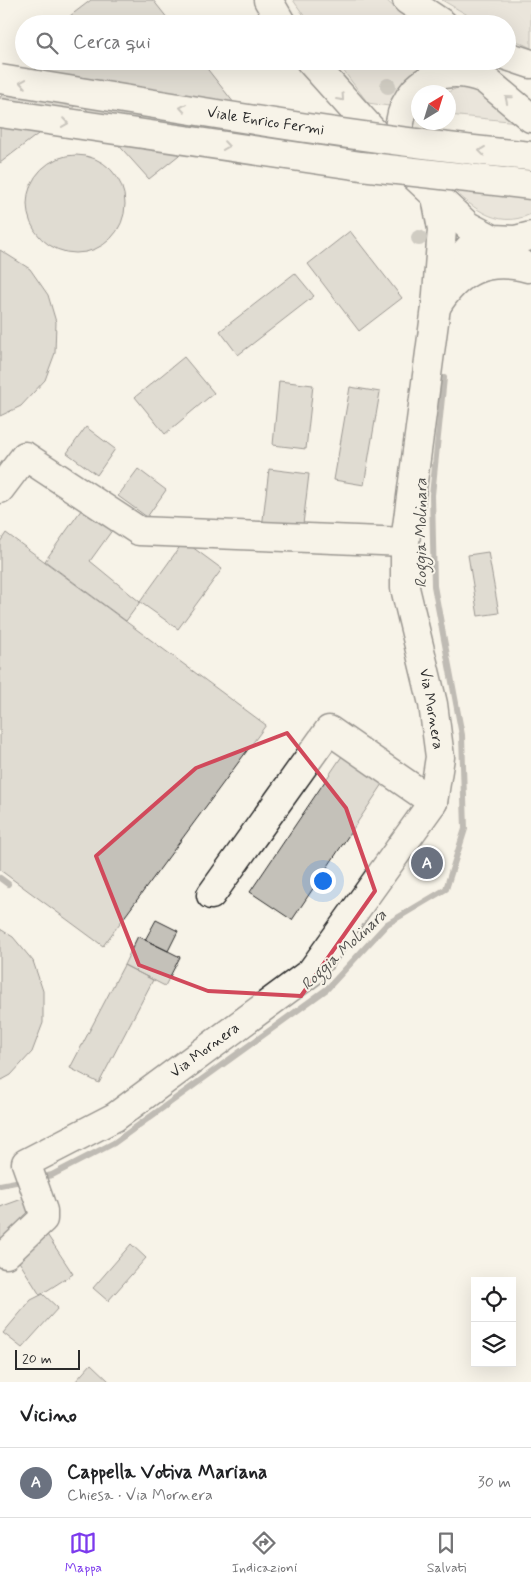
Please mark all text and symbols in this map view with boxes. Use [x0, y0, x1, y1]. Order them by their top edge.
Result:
search box [15, 15, 516, 70]
icon: search [33, 29, 61, 57]
text: Cerca qui [73, 30, 151, 55]
one-way arrow [18, 78, 27, 88]
north arrow [411, 85, 456, 130]
one-way arrow [335, 93, 344, 102]
one-way arrow [504, 95, 513, 104]
street label: Viale Enrico Fermi [206, 103, 326, 140]
one-way arrow [179, 104, 187, 114]
one-way arrow [61, 117, 70, 127]
one-way arrow [223, 140, 231, 151]
one-way arrow [478, 146, 486, 157]
water label: Roggia Molinara [411, 478, 434, 588]
street label: Via Mornera [414, 667, 448, 751]
pin: A [411, 844, 443, 882]
your location [310, 868, 336, 894]
water label: Roggia Molinara [297, 905, 393, 997]
street label: Via Mornera [166, 1018, 244, 1083]
map controls [471, 1277, 516, 1367]
button: locate [471, 1277, 516, 1322]
button: layers [471, 1322, 516, 1367]
scale bar [15, 1347, 80, 1370]
text: 20 m [22, 1350, 52, 1368]
text: Vicino [20, 1401, 77, 1429]
text: Cappella Votiva Mariana [67, 1460, 267, 1485]
text: A [31, 1472, 41, 1493]
text: 30 m [478, 1472, 511, 1493]
text: Chiesa · Via Mornera [67, 1485, 213, 1506]
tab: Mappa [65, 1529, 102, 1577]
tab: Indicazioni [232, 1529, 297, 1577]
tab: Salvati [427, 1529, 466, 1577]

